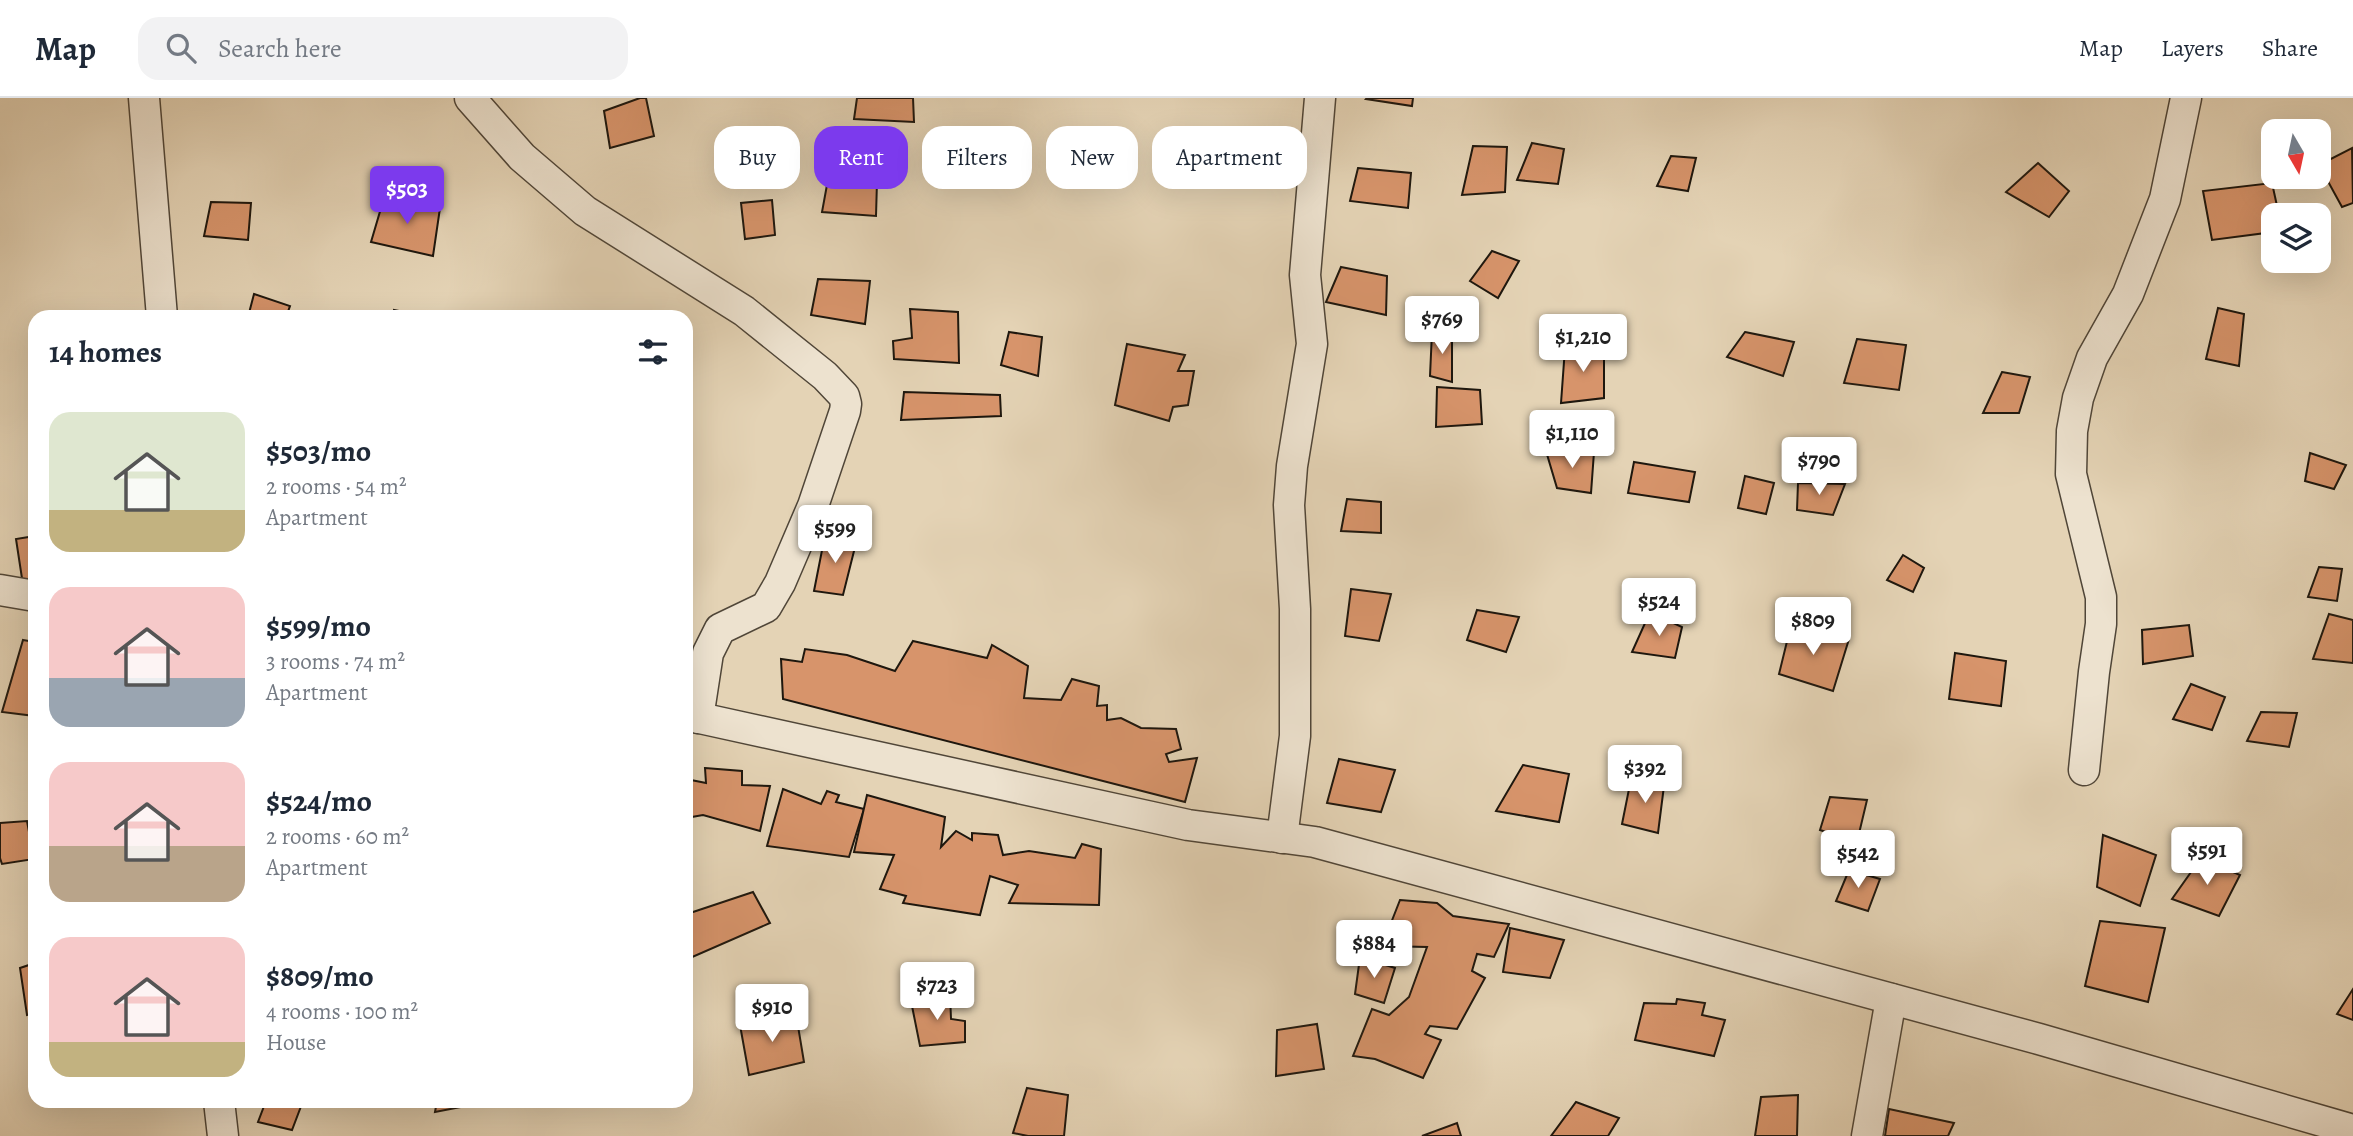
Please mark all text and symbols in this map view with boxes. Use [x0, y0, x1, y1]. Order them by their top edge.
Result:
search box [138, 17, 628, 80]
text: Map [35, 26, 96, 71]
icon: search [162, 29, 200, 67]
text: Search here [218, 31, 342, 66]
text: Map [2079, 32, 2123, 64]
text: Layers [2161, 32, 2224, 64]
text: Share [2262, 32, 2318, 64]
north arrow [2261, 119, 2331, 189]
map controls [2261, 119, 2331, 273]
chip: Buy [714, 126, 800, 189]
chip: Rent [814, 126, 908, 189]
chip: Filters [922, 126, 1032, 189]
chip: New [1046, 126, 1138, 189]
chip: Apartment [1152, 126, 1307, 189]
pin: $503 [366, 166, 448, 226]
text: $503 [386, 173, 428, 204]
button: layers [2261, 203, 2331, 273]
pin: $769 [1401, 296, 1483, 356]
text: $769 [1421, 303, 1463, 334]
pin: $1,210 [1526, 314, 1640, 374]
text: $1,210 [1555, 321, 1611, 352]
text: 14 homes [49, 332, 162, 372]
icon: filters [634, 333, 672, 371]
pin: $1,110 [1515, 410, 1629, 470]
text: $1,110 [1545, 417, 1599, 448]
text: $503/mo [266, 431, 371, 471]
pin: $790 [1778, 438, 1860, 497]
icon: home [105, 440, 189, 524]
text: $790 [1798, 444, 1840, 475]
text: 2 rooms · 54 m² [266, 471, 407, 502]
text: Apartment [266, 502, 368, 533]
pin: $599 [794, 505, 876, 565]
text: $599 [814, 512, 856, 543]
pin: $524 [1618, 578, 1700, 638]
text: $524 [1638, 585, 1680, 616]
pin: $809 [1772, 598, 1854, 657]
text: $809 [1791, 604, 1835, 635]
text: $599/mo [266, 606, 371, 646]
icon: home [105, 615, 189, 699]
text: 3 rooms · 74 m² [266, 646, 405, 677]
text: Apartment [266, 677, 368, 708]
pin: $392 [1604, 746, 1686, 805]
text: $392 [1624, 752, 1666, 783]
text: $524/mo [266, 781, 372, 821]
icon: home [105, 790, 189, 874]
text: 2 rooms · 60 m² [266, 821, 409, 852]
pin: $591 [2166, 828, 2248, 887]
pin: $542 [1817, 830, 1899, 890]
text: $591 [2187, 834, 2227, 865]
text: $542 [1837, 837, 1879, 868]
text: Apartment [266, 852, 368, 883]
pin: $884 [1333, 920, 1415, 980]
text: $884 [1352, 927, 1396, 958]
text: $809/mo [266, 956, 374, 996]
pin: $723 [896, 962, 978, 1022]
icon: home [105, 965, 189, 1049]
text: $723 [916, 969, 958, 1000]
pin: $910 [731, 984, 813, 1044]
text: $910 [751, 991, 793, 1022]
text: 4 rooms · 100 m² [266, 996, 418, 1027]
text: House [266, 1027, 326, 1058]

